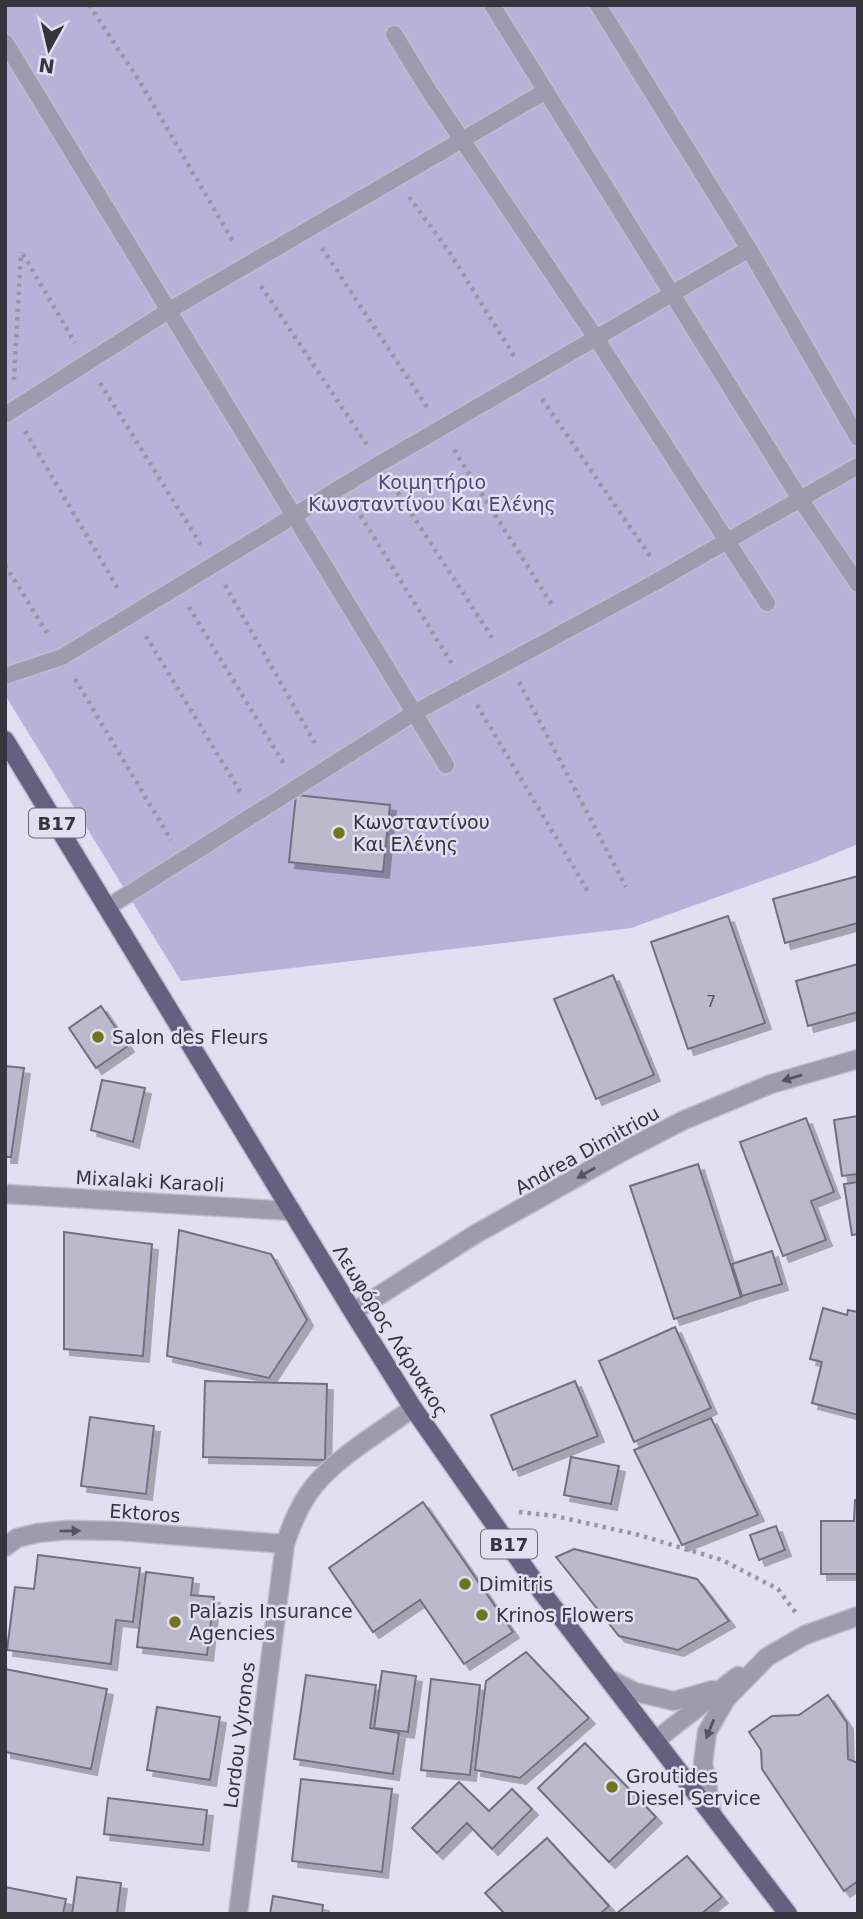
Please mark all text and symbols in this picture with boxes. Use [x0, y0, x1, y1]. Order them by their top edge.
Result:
north arrow [14, 14, 84, 84]
text: N [37, 54, 56, 78]
park label: Κοιμητήριο Κωνσταντίνου Και Ελένης [308, 471, 556, 515]
road number: B17 [29, 808, 85, 838]
place label: Κωνσταντίνου Και Ελένης [353, 811, 490, 855]
marker: Κωνσταντίνου Και Ελένης [331, 825, 347, 841]
house number: 7 [706, 992, 716, 1011]
place label: Salon des Fleurs [112, 1026, 268, 1048]
marker: Salon des Fleurs [90, 1029, 106, 1045]
one-way arrow [781, 1073, 802, 1083]
street label: Andrea Dimitriou [511, 1101, 663, 1199]
street label: Mixalaki Karaoli [75, 1166, 225, 1196]
one-way arrow [576, 1167, 596, 1179]
street label: Λεωφόρος Λάρνακος [329, 1241, 453, 1421]
street label: Ektoros [109, 1500, 181, 1526]
one-way arrow [59, 1525, 81, 1537]
road number: B17 [481, 1530, 537, 1559]
place label: Dimitris [479, 1573, 553, 1595]
marker: Dimitris [457, 1576, 473, 1592]
place label: Palazis Insurance Agencies [189, 1600, 353, 1644]
place label: Krinos Flowers [496, 1604, 634, 1626]
marker: Krinos Flowers [474, 1607, 490, 1623]
marker: Palazis Insurance Agencies [167, 1614, 183, 1630]
street label: Lordou Vyronos [219, 1660, 259, 1810]
one-way arrow [705, 1719, 716, 1740]
place label: Groutides Diesel Service [626, 1765, 761, 1809]
marker: Groutides Diesel Service [604, 1779, 620, 1795]

